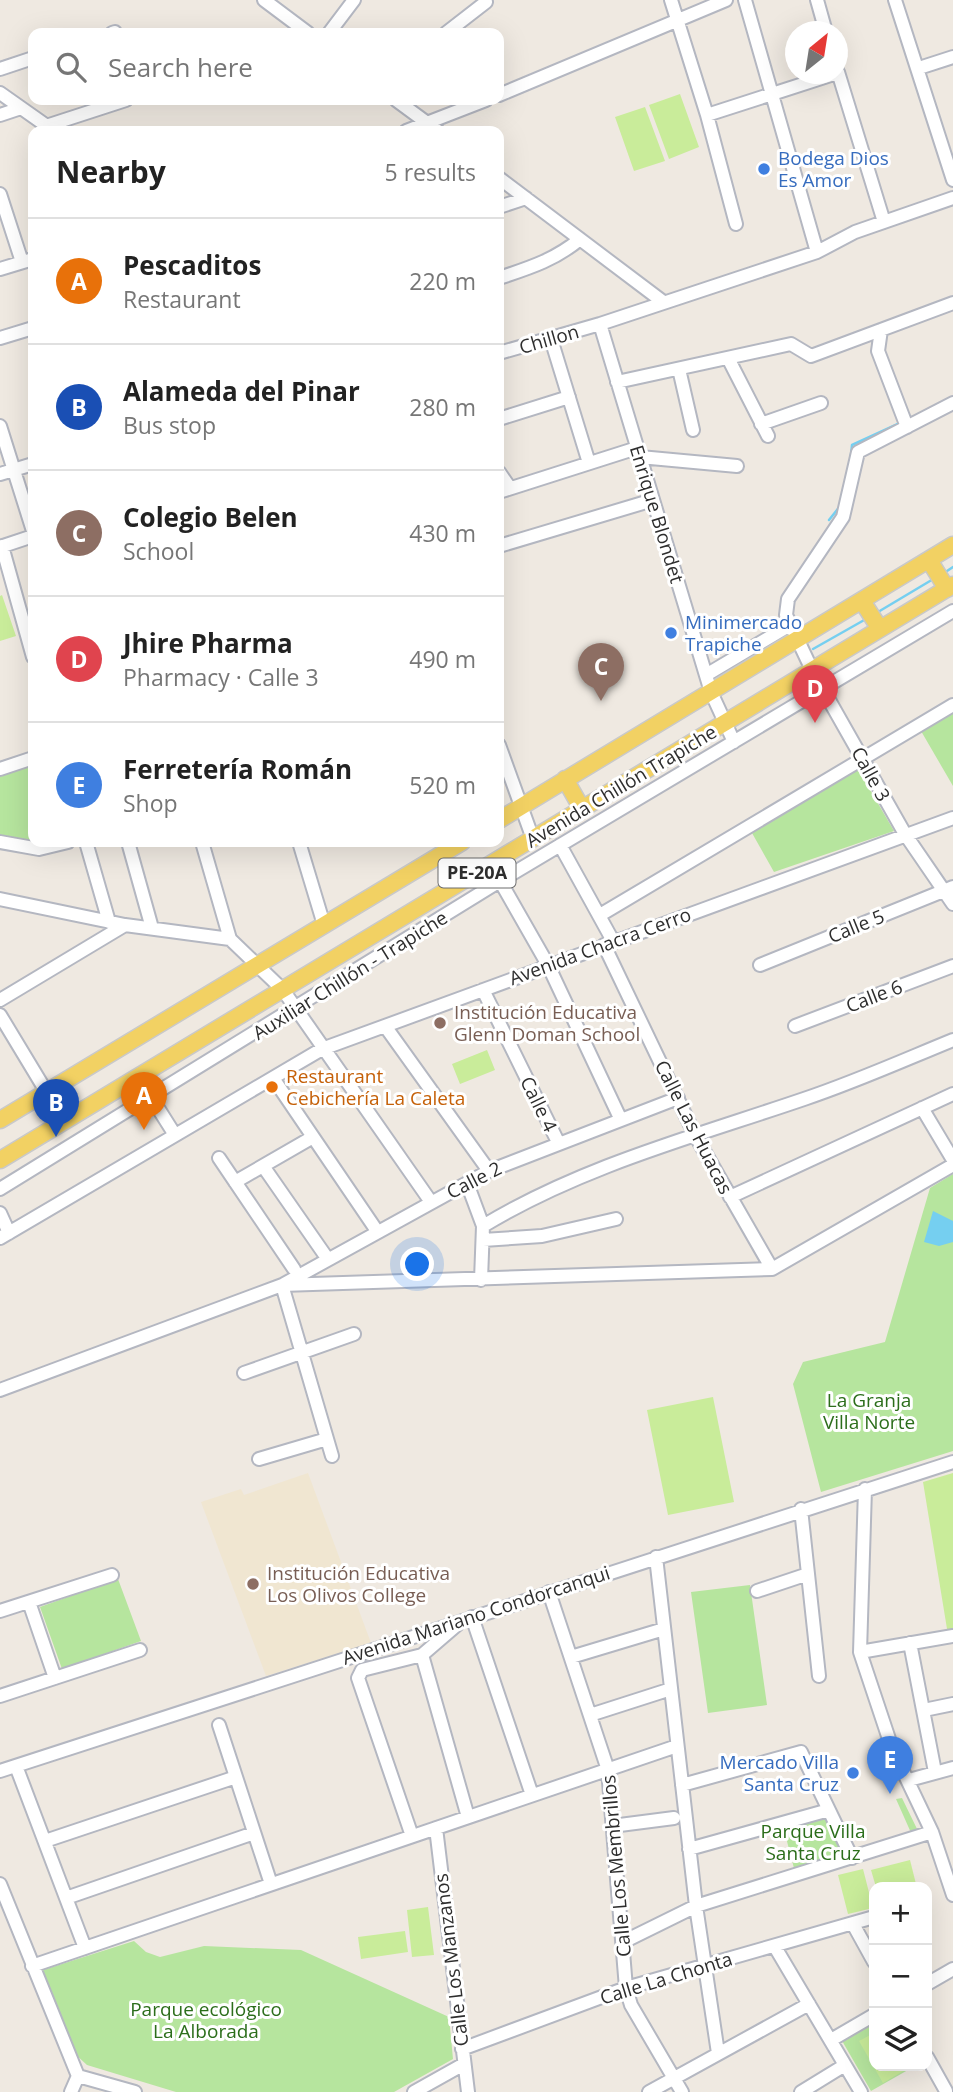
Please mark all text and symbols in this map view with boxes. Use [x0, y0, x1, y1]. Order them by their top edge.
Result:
north arrow [785, 21, 848, 84]
search box [28, 28, 504, 105]
icon: search [52, 48, 90, 86]
text: Search here [108, 49, 253, 85]
place label: Bodega Dios Es Amor [778, 145, 889, 193]
text: Nearby [56, 151, 166, 192]
text: 5 results [385, 156, 476, 188]
marker: Bodega Dios Es Amor [756, 161, 772, 177]
text: Pescaditos [123, 247, 261, 283]
text: A [71, 265, 87, 297]
text: 220 m [409, 265, 476, 297]
text: Restaurant [123, 283, 241, 315]
street label: Chillon [516, 318, 582, 360]
text: Alameda del Pinar [123, 373, 360, 409]
text: B [71, 391, 87, 423]
text: 280 m [409, 391, 476, 423]
text: Bus stop [123, 409, 216, 441]
street label: Enrique Blondet [624, 442, 690, 586]
text: Colegio Belen [123, 499, 298, 535]
text: C [72, 517, 86, 549]
text: 430 m [409, 517, 476, 549]
text: School [123, 535, 194, 567]
place label: Minimercado Trapiche [685, 609, 802, 657]
text: Jhire Pharma [123, 625, 293, 661]
marker: Minimercado Trapiche [663, 625, 679, 641]
text: D [70, 643, 88, 675]
text: 490 m [409, 643, 476, 675]
pin: C [578, 643, 624, 701]
text: Pharmacy · Calle 3 [123, 661, 319, 693]
pin: D [792, 665, 838, 723]
street label: Avenida Chillón Trapiche [521, 719, 721, 853]
street label: Calle 3 [845, 742, 897, 806]
text: Ferretería Román [123, 751, 352, 787]
text: E [73, 769, 85, 801]
text: 520 m [409, 769, 476, 801]
text: Shop [123, 787, 178, 819]
road number: PE-20A [438, 858, 516, 888]
street label: Avenida Chacra Cerro [505, 901, 695, 991]
street label: Calle 5 [824, 903, 888, 949]
street label: Auxiliar Chillón - Trapiche [248, 904, 452, 1046]
street label: Calle 6 [842, 973, 906, 1019]
place label: Institución Educativa Glenn Doman School [454, 999, 640, 1047]
marker: Institución Educativa Glenn Doman School [432, 1015, 448, 1031]
street label: Calle Las Huacas [649, 1056, 739, 1198]
place label: Restaurant Cebichería La Caleta [286, 1063, 465, 1111]
pin: A [121, 1072, 167, 1130]
street label: Calle 4 [514, 1072, 564, 1136]
pin: B [33, 1079, 79, 1137]
marker: Restaurant Cebichería La Caleta [264, 1079, 280, 1095]
street label: Calle 2 [442, 1155, 506, 1205]
your location [400, 1247, 434, 1281]
park label: La Granja Villa Norte [823, 1387, 915, 1435]
street label: Avenida Mariano Condorcanqui [339, 1559, 613, 1671]
place label: Institución Educativa Los Olivos College [267, 1560, 450, 1608]
marker: Institución Educativa Los Olivos College [245, 1576, 261, 1592]
pin: E [867, 1736, 913, 1794]
place label: Mercado Villa Santa Cruz [720, 1749, 839, 1797]
marker: Mercado Villa Santa Cruz [845, 1765, 861, 1781]
street label: Calle Los Membrillos [595, 1774, 637, 1958]
park label: Parque Villa Santa Cruz [761, 1818, 865, 1866]
street label: Calle Los Manzanos [427, 1872, 475, 2048]
map controls [869, 1882, 932, 2071]
button: + [869, 1882, 932, 1945]
button: − [869, 1945, 932, 2008]
street label: Calle La Chonta [597, 1946, 735, 2010]
park label: Parque ecológico La Alborada [130, 1996, 282, 2044]
button: layers [869, 2008, 932, 2071]

